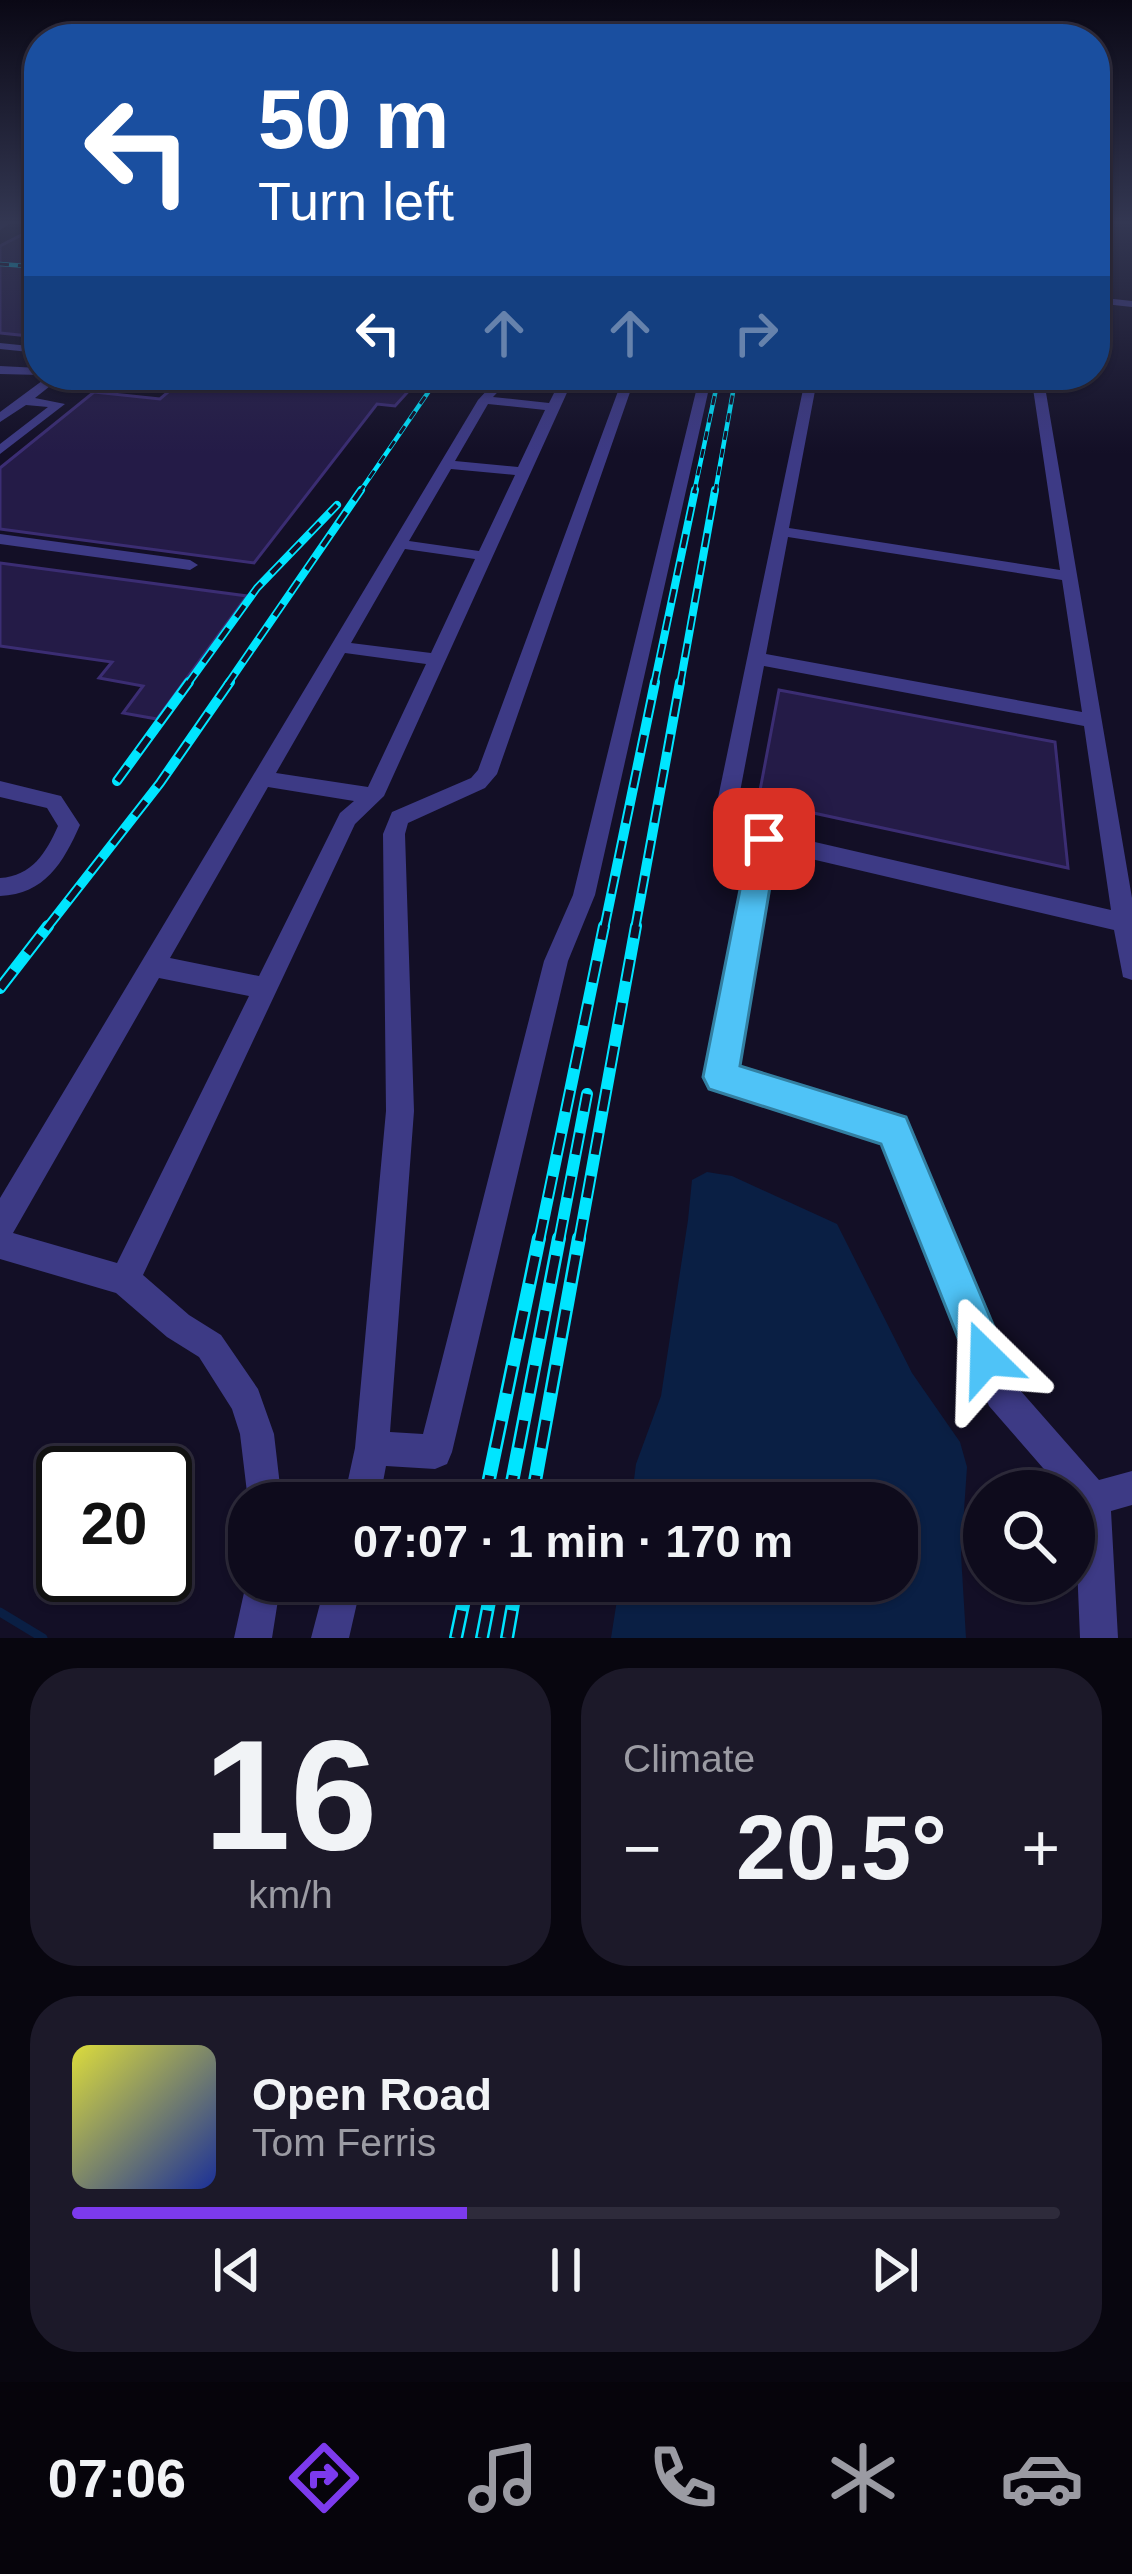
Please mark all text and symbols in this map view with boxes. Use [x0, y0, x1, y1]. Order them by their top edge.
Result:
icon: left [60, 72, 216, 228]
text: 50 m [258, 72, 449, 166]
text: Turn left [258, 171, 454, 231]
icon: left [345, 300, 411, 366]
icon: ahead [471, 300, 537, 366]
icon: ahead [597, 300, 663, 366]
icon: right [723, 300, 789, 366]
pin [713, 788, 815, 890]
icon: arrive [731, 806, 797, 872]
position arrow [923, 1295, 1049, 1421]
speed limit sign: 20 [36, 1446, 192, 1602]
map controls [963, 1470, 1095, 1602]
button: search [963, 1470, 1095, 1602]
text: 07:07 · 1 min · 170 m [353, 1516, 793, 1567]
text: 16 [204, 1708, 377, 1882]
text: Climate [623, 1737, 755, 1780]
text: 20.5° [736, 1798, 947, 1898]
text: − [623, 1811, 662, 1885]
text: + [1021, 1811, 1060, 1885]
text: km/h [248, 1873, 333, 1916]
text: Open Road [252, 2069, 492, 2120]
text: Tom Ferris [252, 2121, 436, 2164]
icon: previous [204, 2237, 270, 2303]
icon: pause [533, 2237, 599, 2303]
icon: next [862, 2237, 928, 2303]
icon: directions [282, 2436, 366, 2520]
icon: music [461, 2436, 545, 2520]
icon: phone [641, 2436, 725, 2520]
icon: climate [821, 2436, 905, 2520]
icon: car [1000, 2436, 1084, 2520]
text: 07:06 [48, 2448, 186, 2508]

